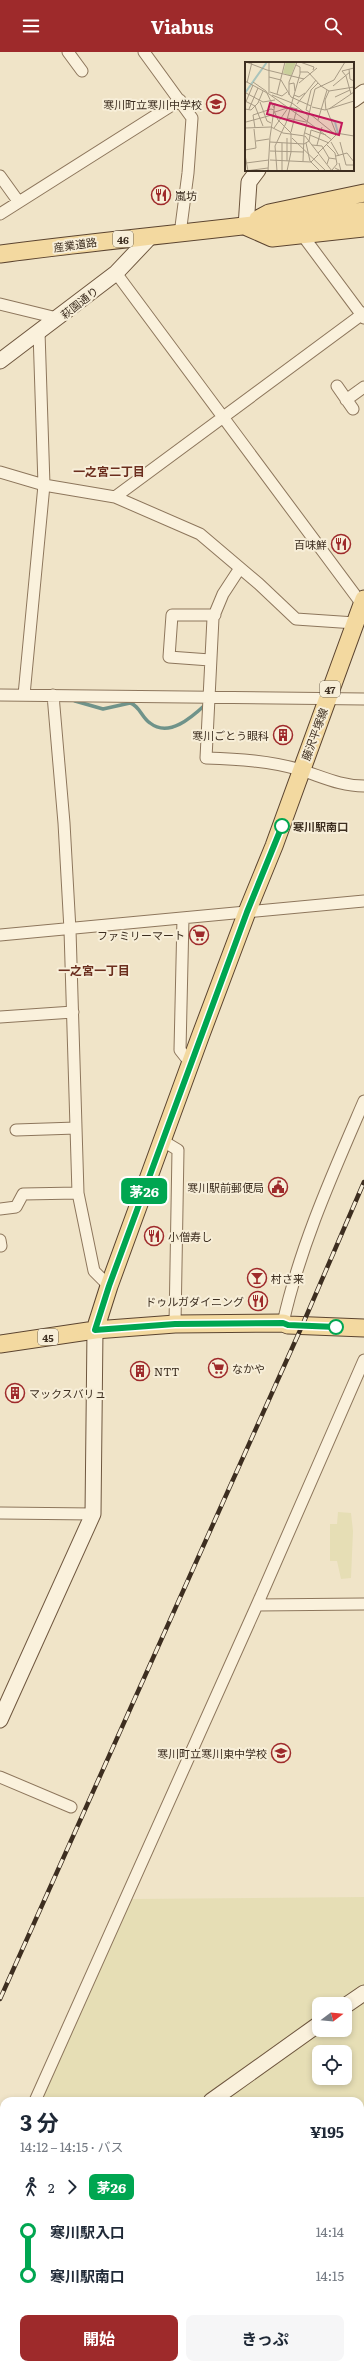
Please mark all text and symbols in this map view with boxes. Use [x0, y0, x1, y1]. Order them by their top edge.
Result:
text: Viabus [151, 13, 213, 40]
icon: menu [20, 15, 42, 37]
icon: search [322, 15, 344, 37]
inset map [245, 62, 354, 171]
school or university icon: 寒川町立寒川中学校 [205, 93, 227, 115]
place label: 寒川町立寒川中学校 [103, 96, 202, 112]
restaurant icon: 嵐坊 [150, 184, 172, 206]
place label: 嵐坊 [175, 187, 197, 203]
road number: 46 [113, 231, 133, 247]
street label: 産業道路 [52, 233, 98, 255]
street label: 萩園通り [57, 282, 101, 322]
district label: 一之宮二丁目 [73, 462, 145, 480]
restaurant icon: 百味鮮 [330, 533, 352, 555]
place label: 百味鮮 [294, 536, 327, 552]
road number: 47 [320, 681, 340, 697]
street label: 藤沢平塚線 [297, 705, 331, 763]
building icon: 寒川ごとう眼科 [272, 724, 294, 746]
place label: 寒川ごとう眼科 [192, 727, 269, 743]
marker: 寒川駅南口 [274, 818, 290, 834]
place label: 寒川駅南口 [293, 818, 348, 834]
supermarket icon: ファミリーマート [188, 924, 210, 946]
place label: ファミリーマート [97, 927, 185, 943]
district label: 一之宮一丁目 [58, 961, 130, 979]
public building icon: 寒川駅前郵便局 [267, 1176, 289, 1198]
line badge: 茅26 [121, 1178, 167, 1204]
place label: 寒川駅前郵便局 [187, 1179, 264, 1195]
text: 茅26 [129, 1181, 159, 1201]
restaurant icon: 小僧寿し [143, 1225, 165, 1247]
place label: 小僧寿し [168, 1228, 212, 1244]
bar icon: 村さ来 [246, 1267, 268, 1289]
place label: 村さ来 [271, 1270, 304, 1286]
restaurant icon: ドゥルガダイニング [247, 1290, 269, 1312]
place label: ドゥルガダイニング [145, 1293, 244, 1309]
unlabelled marker [328, 1319, 344, 1335]
road number: 45 [38, 1329, 58, 1345]
supermarket icon: なかや [207, 1357, 229, 1379]
building icon: NTT [129, 1360, 151, 1382]
place label: なかや [232, 1360, 265, 1376]
place label: NTT [154, 1363, 179, 1379]
building icon: マックスバリュ [4, 1382, 26, 1404]
place label: マックスバリュ [29, 1385, 106, 1401]
school or university icon: 寒川町立寒川東中学校 [270, 1742, 292, 1764]
place label: 寒川町立寒川東中学校 [157, 1745, 267, 1761]
north arrow [312, 1997, 352, 2037]
map controls [312, 1997, 352, 2085]
button: locate [312, 2045, 352, 2085]
text: 3 分 [20, 2105, 59, 2138]
text: ¥195 [310, 2120, 344, 2143]
text: 14:12 – 14:15 · バス [20, 2137, 124, 2156]
icon: walk [20, 2176, 42, 2198]
icon: forward [61, 2176, 83, 2198]
text: 茅26 [97, 2177, 126, 2197]
text: 2 [48, 2178, 55, 2197]
text: 寒川駅入口 [50, 2220, 125, 2243]
text: 14:14 [316, 2222, 344, 2241]
text: 寒川駅南口 [50, 2264, 125, 2287]
text: 14:15 [316, 2266, 344, 2285]
button: 開始 [20, 2315, 178, 2361]
button: きっぷ [186, 2315, 344, 2361]

